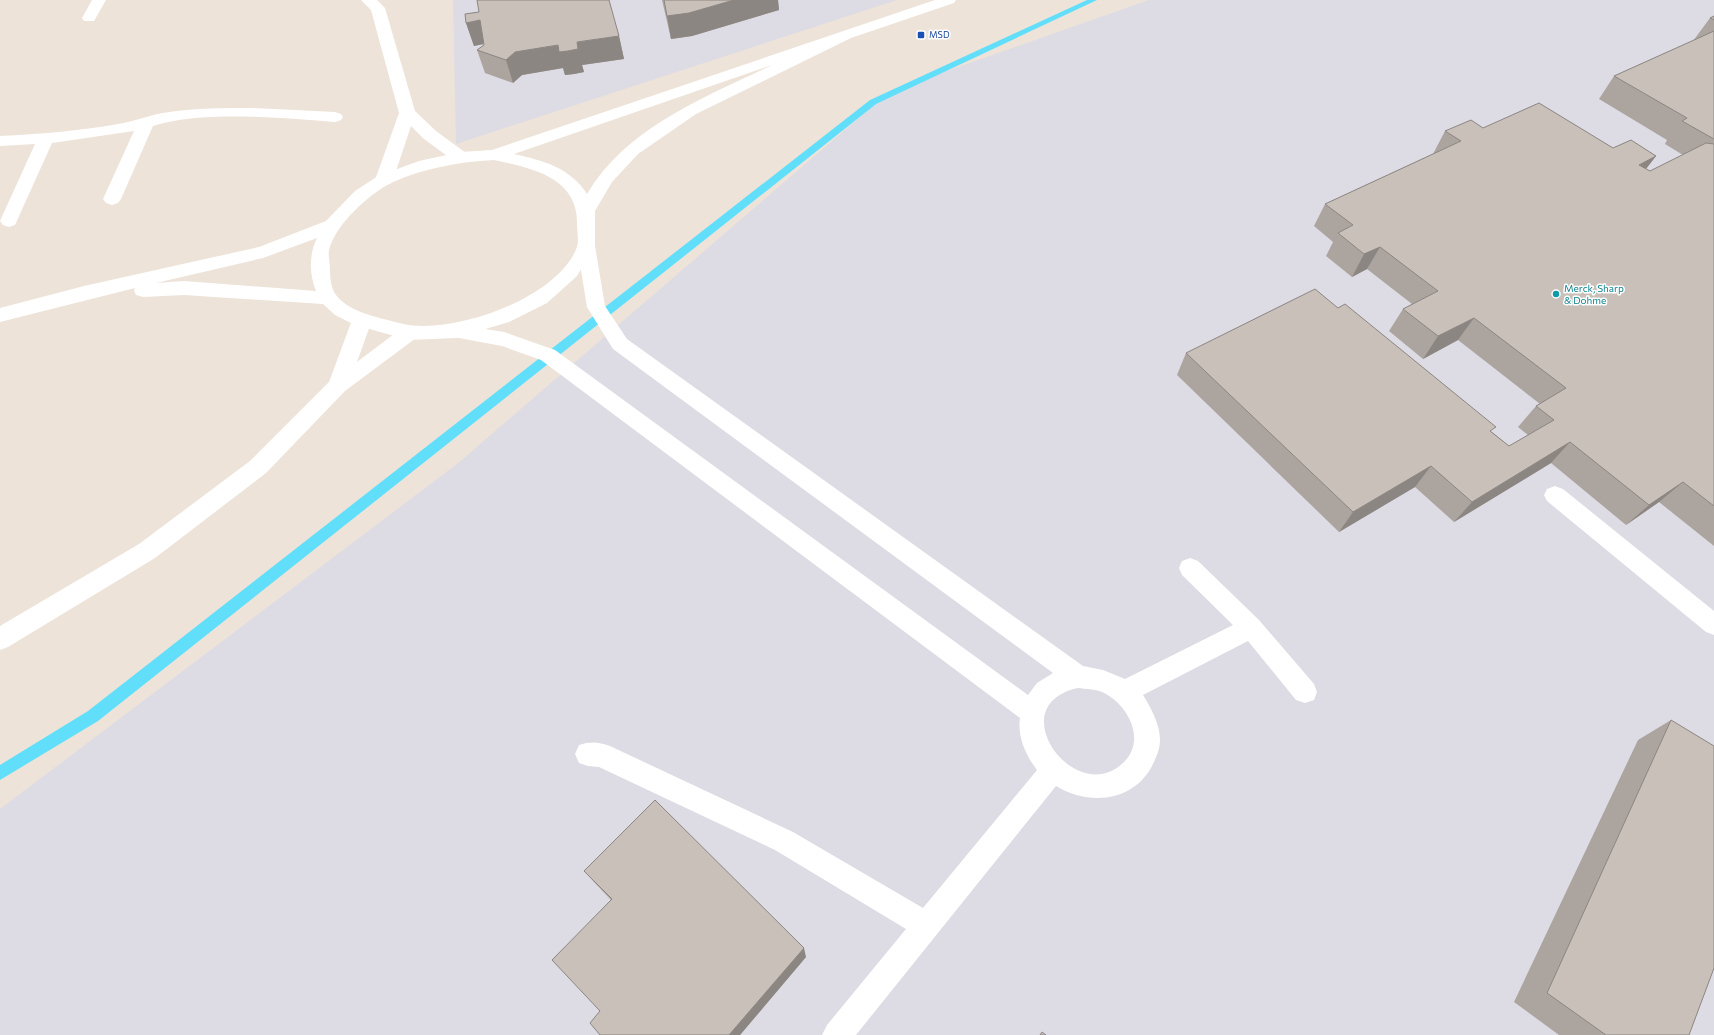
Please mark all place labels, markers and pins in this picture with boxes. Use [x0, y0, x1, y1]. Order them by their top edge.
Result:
place label: MSD [929, 29, 950, 40]
marker: MSD [916, 30, 926, 40]
place label: Merck, Sharp & Dohme [1564, 282, 1624, 306]
marker: Merck, Sharp & Dohme [1551, 289, 1561, 299]

